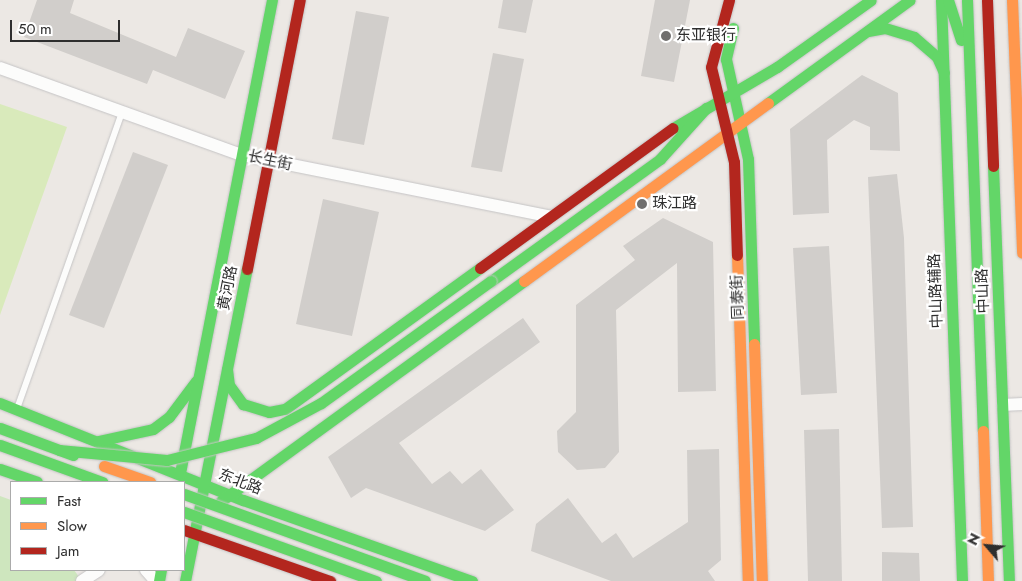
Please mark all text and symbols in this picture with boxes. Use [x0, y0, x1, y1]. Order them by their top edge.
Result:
scale bar [12, 10, 122, 42]
text: 50 m [18, 18, 52, 40]
place label: 东亚银行 [676, 27, 736, 45]
marker: 东亚银行 [660, 30, 672, 42]
street label: 长生街 [246, 148, 294, 174]
place label: 珠江路 [652, 195, 697, 213]
marker: 珠江路 [636, 198, 648, 210]
street label: 中山路辅路 [926, 253, 946, 329]
street label: 黄河路 [215, 264, 241, 312]
street label: 中山路 [973, 268, 993, 314]
street label: 同泰街 [728, 274, 748, 320]
street label: 东北路 [216, 466, 264, 498]
legend [10, 481, 185, 571]
text: Fast [57, 490, 81, 512]
text: Slow [57, 515, 87, 537]
north arrow [962, 521, 1012, 571]
text: N [962, 530, 985, 549]
text: Jam [57, 540, 80, 562]

